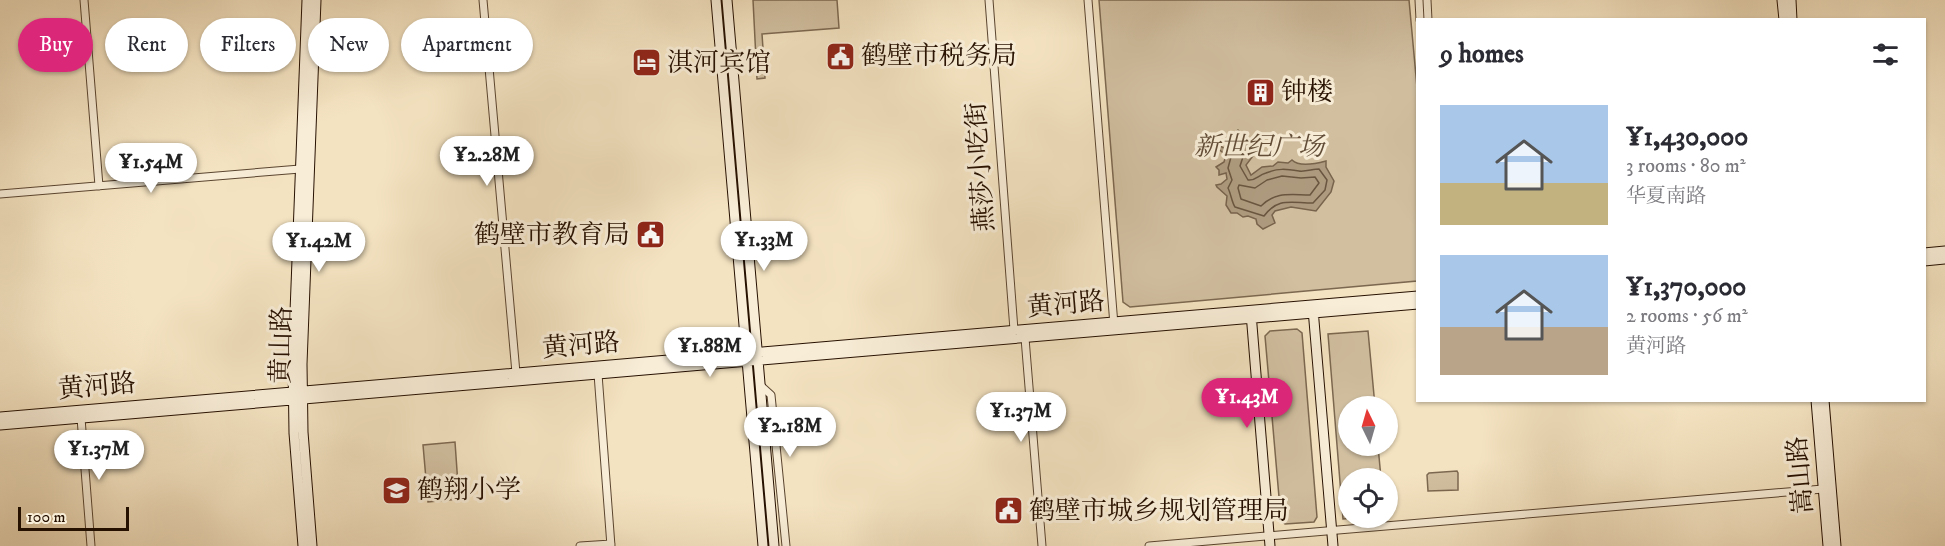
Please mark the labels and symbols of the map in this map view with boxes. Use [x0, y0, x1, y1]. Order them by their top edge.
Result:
public building icon: 鹤壁市税务局 [824, 40, 856, 72]
place label: 鹤壁市税务局 [861, 40, 1017, 73]
hotel icon: 淇河宾馆 [630, 47, 662, 79]
place label: 淇河宾馆 [667, 47, 771, 80]
building icon: 钟楼 [1244, 76, 1276, 108]
place label: 钟楼 [1281, 76, 1333, 109]
street label: 燕莎小吃街 [960, 101, 1002, 233]
park label: 新世纪广场 [1194, 131, 1326, 164]
pin: ¥2.28M [438, 136, 536, 187]
pin: ¥1.54M [102, 143, 200, 194]
place label: 鹤壁市教育局 [474, 219, 630, 252]
public building icon: 鹤壁市教育局 [635, 219, 667, 251]
pin: ¥1.33M [715, 221, 813, 272]
pin: ¥1.42M [270, 222, 368, 273]
street label: 黄河路 [1026, 285, 1106, 325]
street label: 黄山路 [265, 306, 299, 384]
street label: 黄河路 [541, 326, 621, 366]
pin: ¥1.88M [661, 327, 759, 378]
street label: 黄河路 [57, 367, 137, 407]
pin: ¥1.43M [1198, 378, 1296, 429]
pin: ¥1.37M [972, 392, 1070, 443]
north arrow [1338, 396, 1398, 456]
pin: ¥2.18M [741, 407, 839, 458]
pin: ¥1.37M [50, 430, 148, 481]
street label: 嵩山路 [1781, 435, 1821, 515]
school or university icon: 鹤翔小学 [380, 474, 412, 506]
place label: 鹤翔小学 [417, 474, 521, 507]
public building icon: 鹤壁市城乡规划管理局 [992, 495, 1024, 527]
place label: 鹤壁市城乡规划管理局 [1029, 495, 1289, 528]
scale bar [18, 504, 129, 532]

